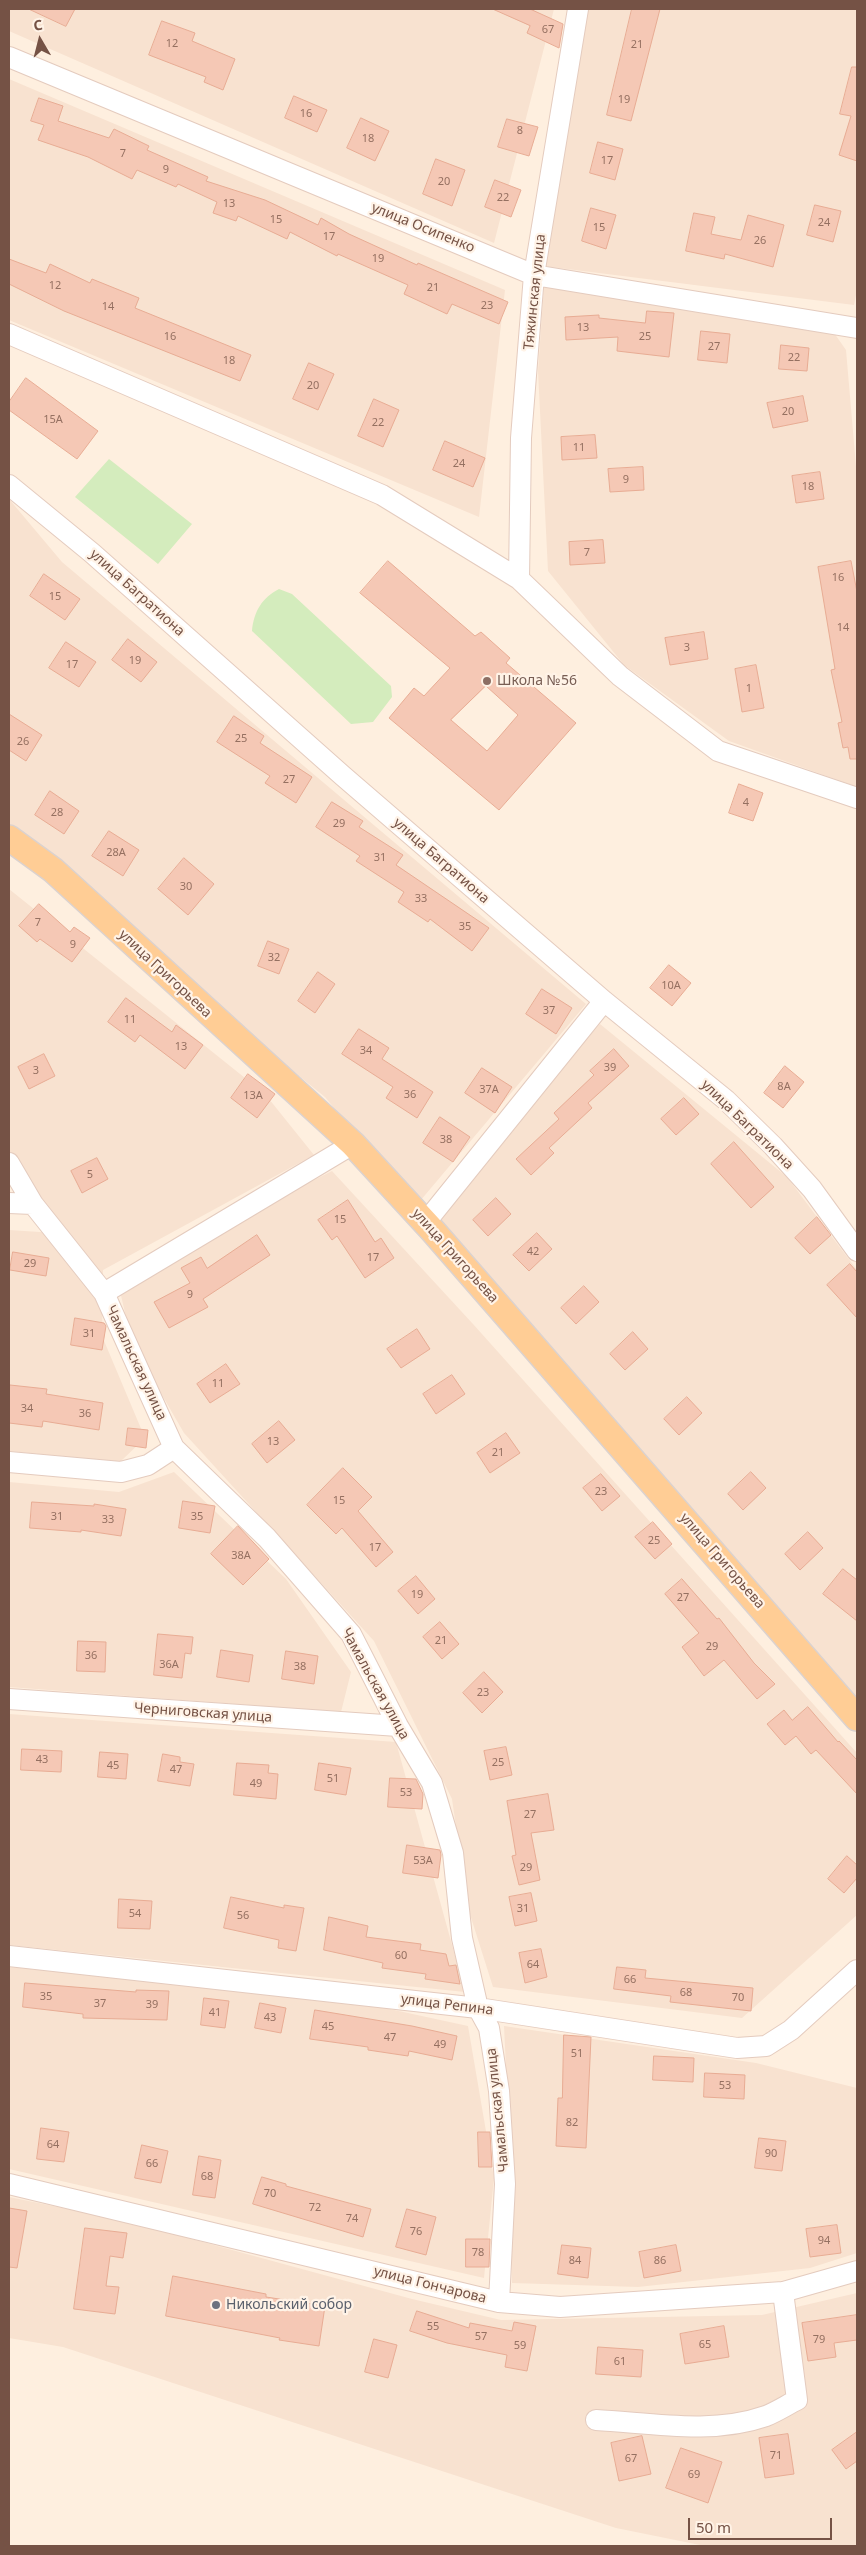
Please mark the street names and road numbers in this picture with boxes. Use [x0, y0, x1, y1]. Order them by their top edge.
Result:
street label: улица Осипенко [369, 200, 477, 256]
street label: Тяжинская улица [521, 233, 549, 351]
street label: улица Багратиона [86, 546, 188, 640]
street label: улица Багратиона [389, 815, 493, 907]
street label: улица Григорьева [115, 927, 215, 1021]
street label: улица Багратиона [697, 1077, 797, 1173]
street label: улица Григорьева [408, 1205, 502, 1307]
street label: Чамальская улица [102, 1303, 170, 1423]
street label: улица Григорьева [676, 1510, 768, 1612]
street label: Чамальская улица [337, 1625, 413, 1743]
street label: Черниговская улица [133, 1700, 273, 1726]
street label: улица Репина [400, 1991, 494, 2019]
street label: Чамальская улица [483, 2047, 513, 2173]
street label: улица Гончарова [372, 2263, 488, 2307]

